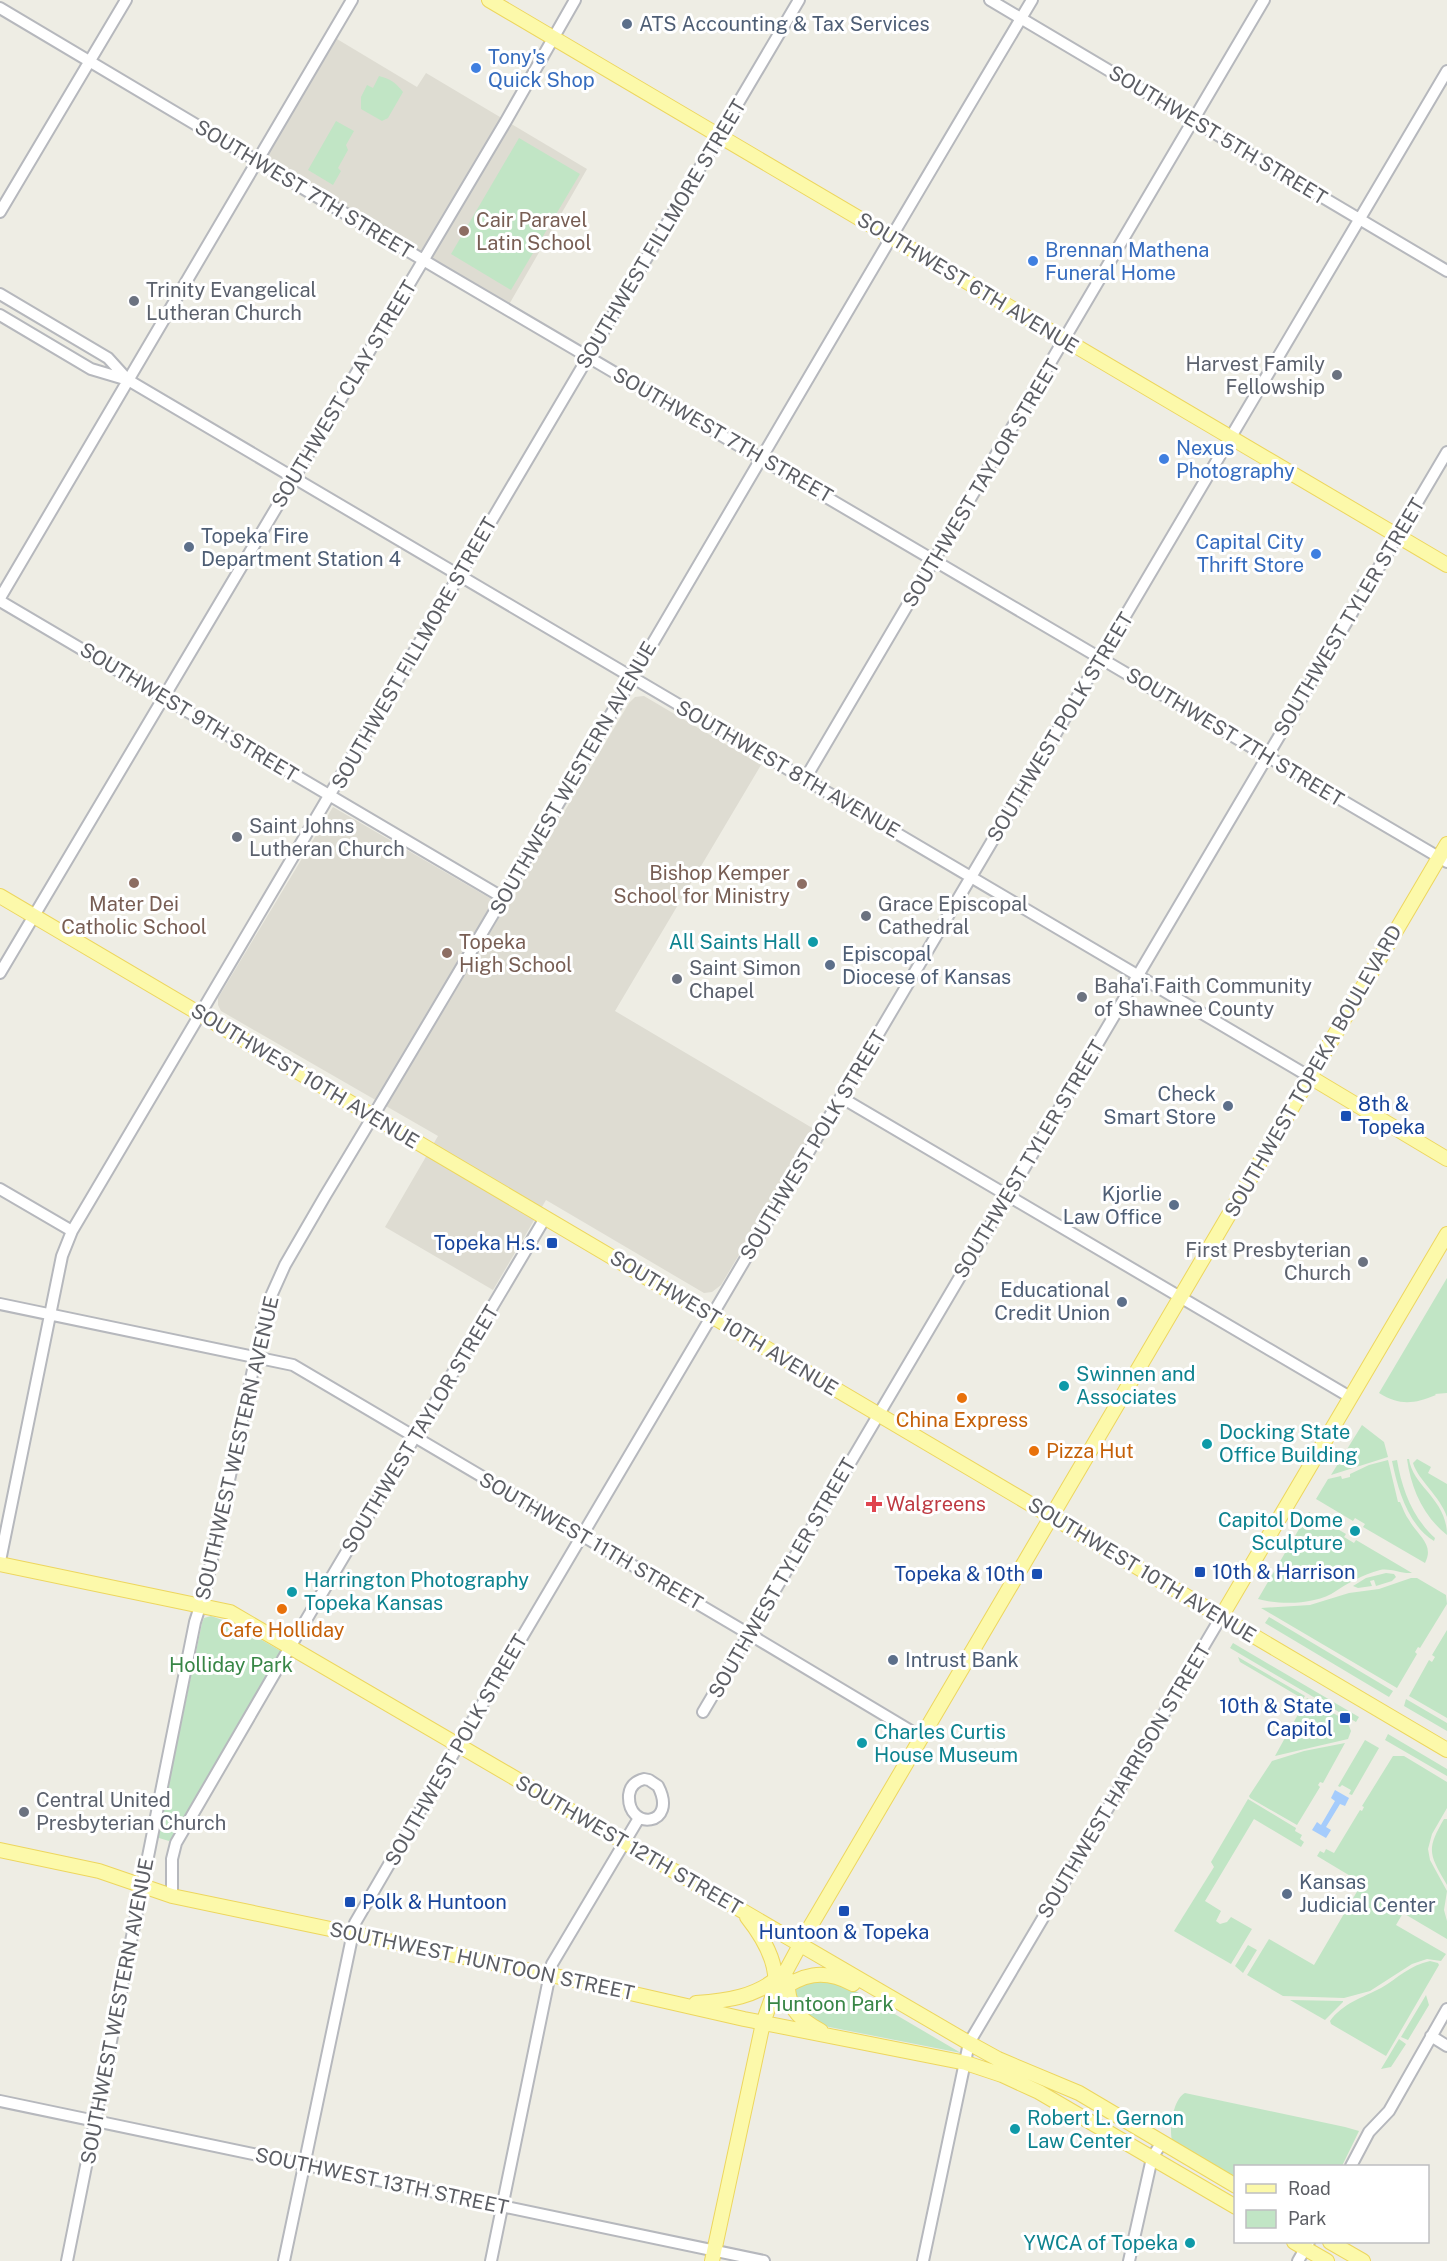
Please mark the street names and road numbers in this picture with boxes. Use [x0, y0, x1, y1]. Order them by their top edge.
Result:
street label: SOUTHWEST 5TH STREET [1104, 60, 1332, 210]
street label: SOUTHWEST FILLMORE STREET [571, 95, 751, 373]
street label: SOUTHWEST 7TH STREET [191, 114, 417, 264]
street label: SOUTHWEST 6TH AVENUE [853, 207, 1083, 359]
street label: SOUTHWEST CLAY STREET [267, 276, 422, 512]
street label: SOUTHWEST TAYLOR STREET [897, 355, 1065, 611]
street label: SOUTHWEST 7TH STREET [609, 362, 837, 508]
street label: SOUTHWEST TYLER STREET [1268, 494, 1430, 740]
street label: SOUTHWEST FILLMORE STREET [326, 513, 502, 793]
street label: SOUTHWEST POLK STREET [982, 608, 1138, 846]
street label: SOUTHWEST 9TH STREET [76, 637, 303, 787]
street label: SOUTHWEST WESTERN AVENUE [485, 637, 661, 919]
street label: SOUTHWEST 7TH STREET [1122, 662, 1348, 812]
street label: SOUTHWEST 8TH AVENUE [672, 695, 904, 843]
street label: SOUTHWEST TOPEKA BOULEVARD [1219, 921, 1407, 1221]
street label: SOUTHWEST 10TH AVENUE [187, 998, 423, 1154]
street label: SOUTHWEST POLK STREET [735, 1026, 891, 1264]
street label: SOUTHWEST TYLER STREET [948, 1036, 1110, 1282]
street label: SOUTHWEST 10TH AVENUE [606, 1245, 842, 1401]
street label: SOUTHWEST WESTERN AVENUE [190, 1294, 284, 1602]
street label: SOUTHWEST TAYLOR STREET [336, 1301, 504, 1557]
street label: SOUTHWEST TYLER STREET [703, 1454, 861, 1702]
street label: SOUTHWEST 11TH STREET [475, 1467, 707, 1615]
street label: SOUTHWEST 10TH AVENUE [1024, 1492, 1260, 1648]
street label: SOUTHWEST POLK STREET [380, 1630, 532, 1870]
street label: SOUTHWEST HARRISON STREET [1032, 1639, 1216, 1922]
street label: SOUTHWEST 12TH STREET [511, 1770, 747, 1920]
street label: SOUTHWEST WESTERN AVENUE [76, 1856, 158, 2166]
street label: SOUTHWEST HUNTOON STREET [327, 1917, 637, 2005]
street label: SOUTHWEST 13TH STREET [253, 2142, 511, 2220]

